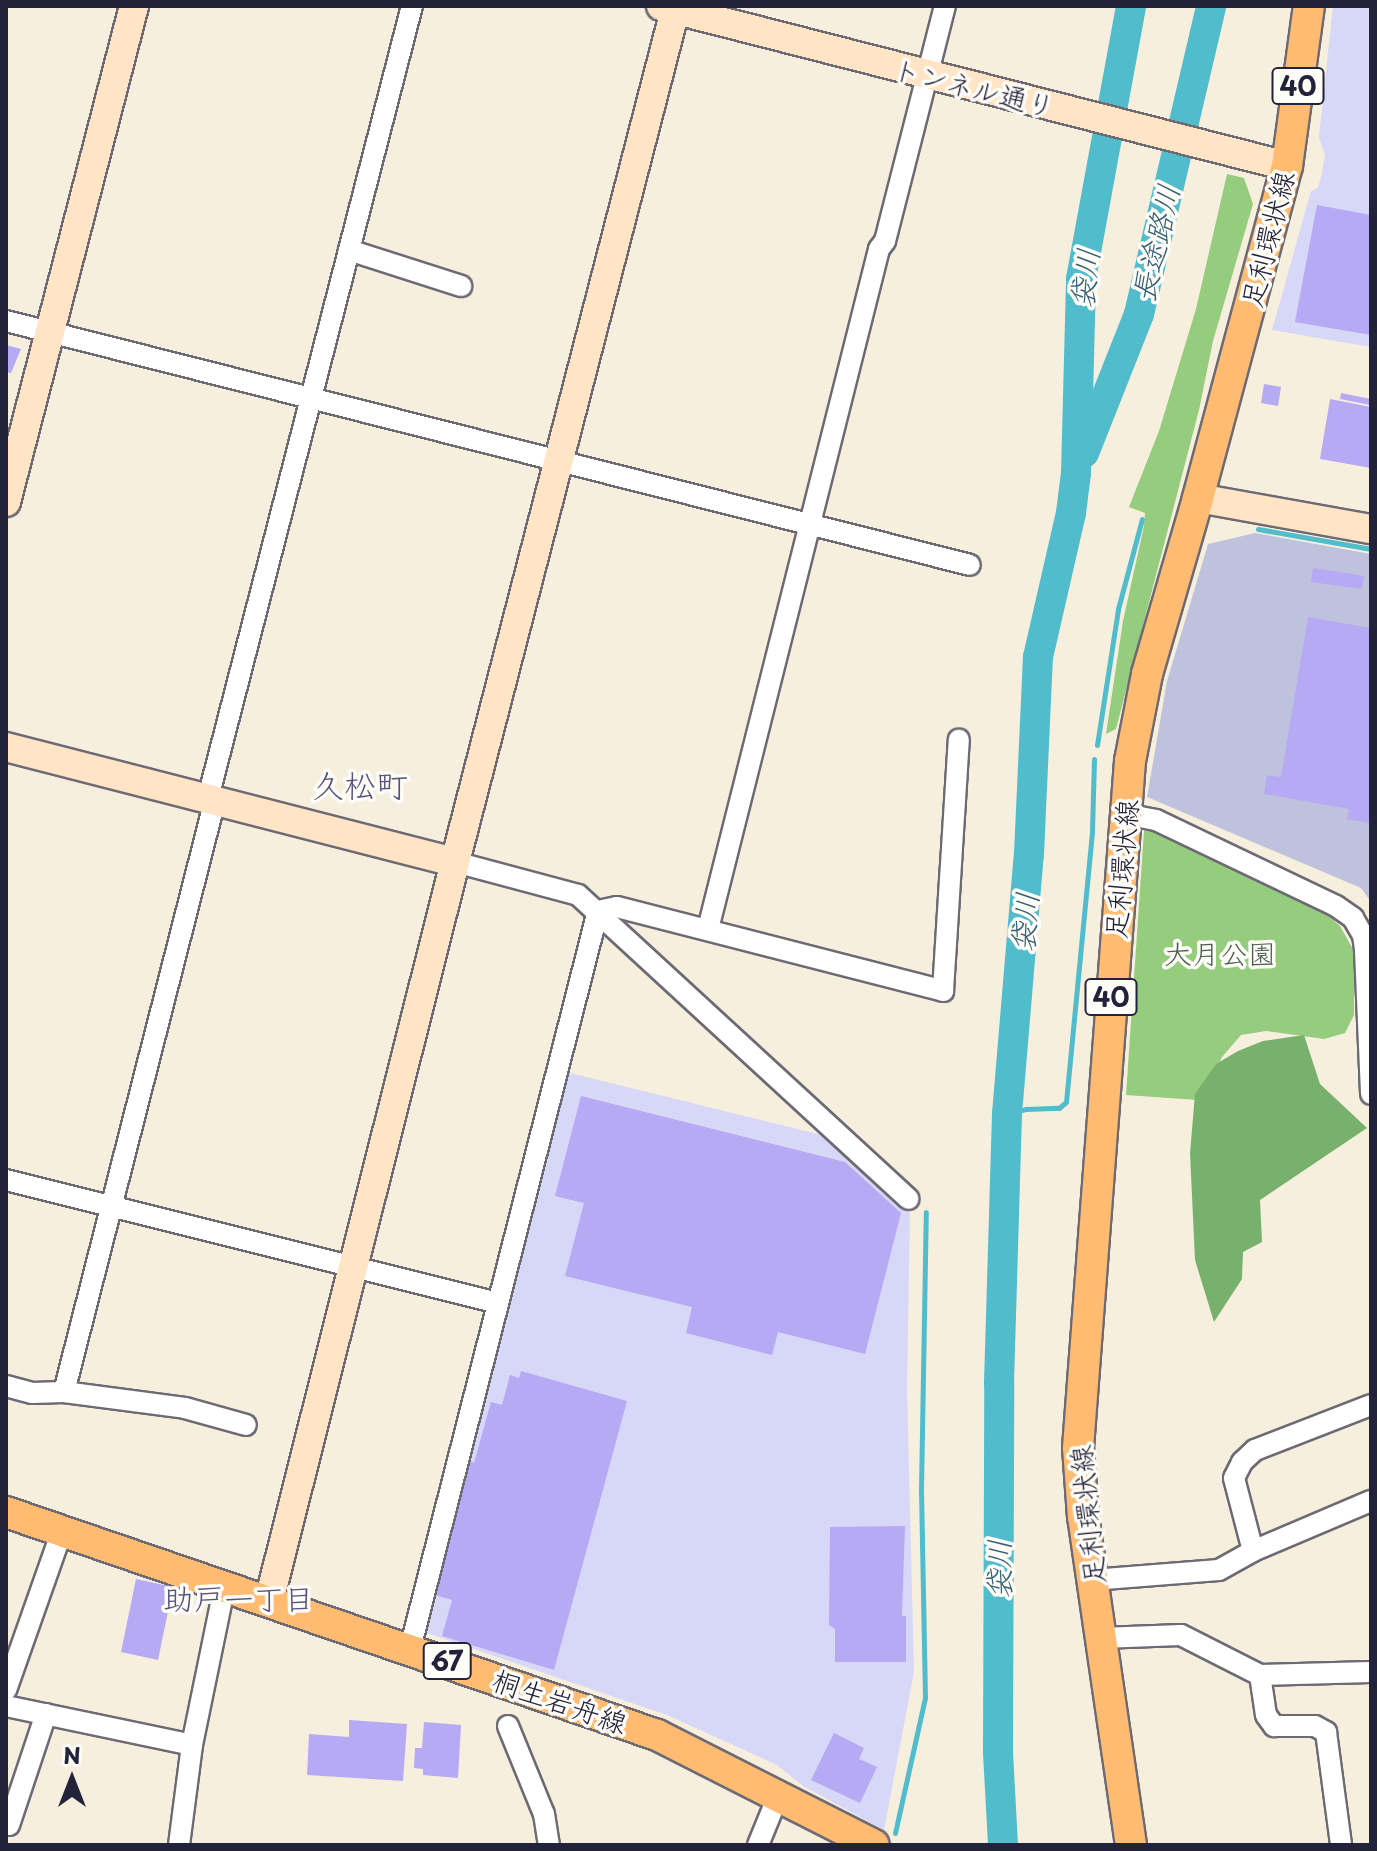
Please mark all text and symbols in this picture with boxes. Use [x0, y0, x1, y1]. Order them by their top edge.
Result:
street label: トンネル通り [888, 50, 1060, 124]
road number: 40 [1270, 64, 1326, 108]
street label: 足利環状線 [1234, 167, 1300, 311]
water label: 長途路川 [1124, 180, 1186, 306]
water label: 袋川 [1062, 246, 1106, 310]
district label: 久松町 [312, 765, 408, 803]
street label: 足利環状線 [1098, 798, 1144, 940]
water label: 袋川 [1003, 891, 1045, 953]
park label: 大月公園 [1164, 936, 1276, 970]
road number: 40 [1083, 975, 1139, 1019]
street label: 足利環状線 [1063, 1444, 1111, 1586]
water label: 袋川 [980, 1539, 1016, 1599]
district label: 助戸一丁目 [164, 1580, 314, 1616]
road number: 67 [421, 1639, 473, 1683]
street label: 桐生岩舟線 [488, 1662, 632, 1740]
text: N [63, 1738, 81, 1771]
north arrow [32, 1739, 112, 1819]

